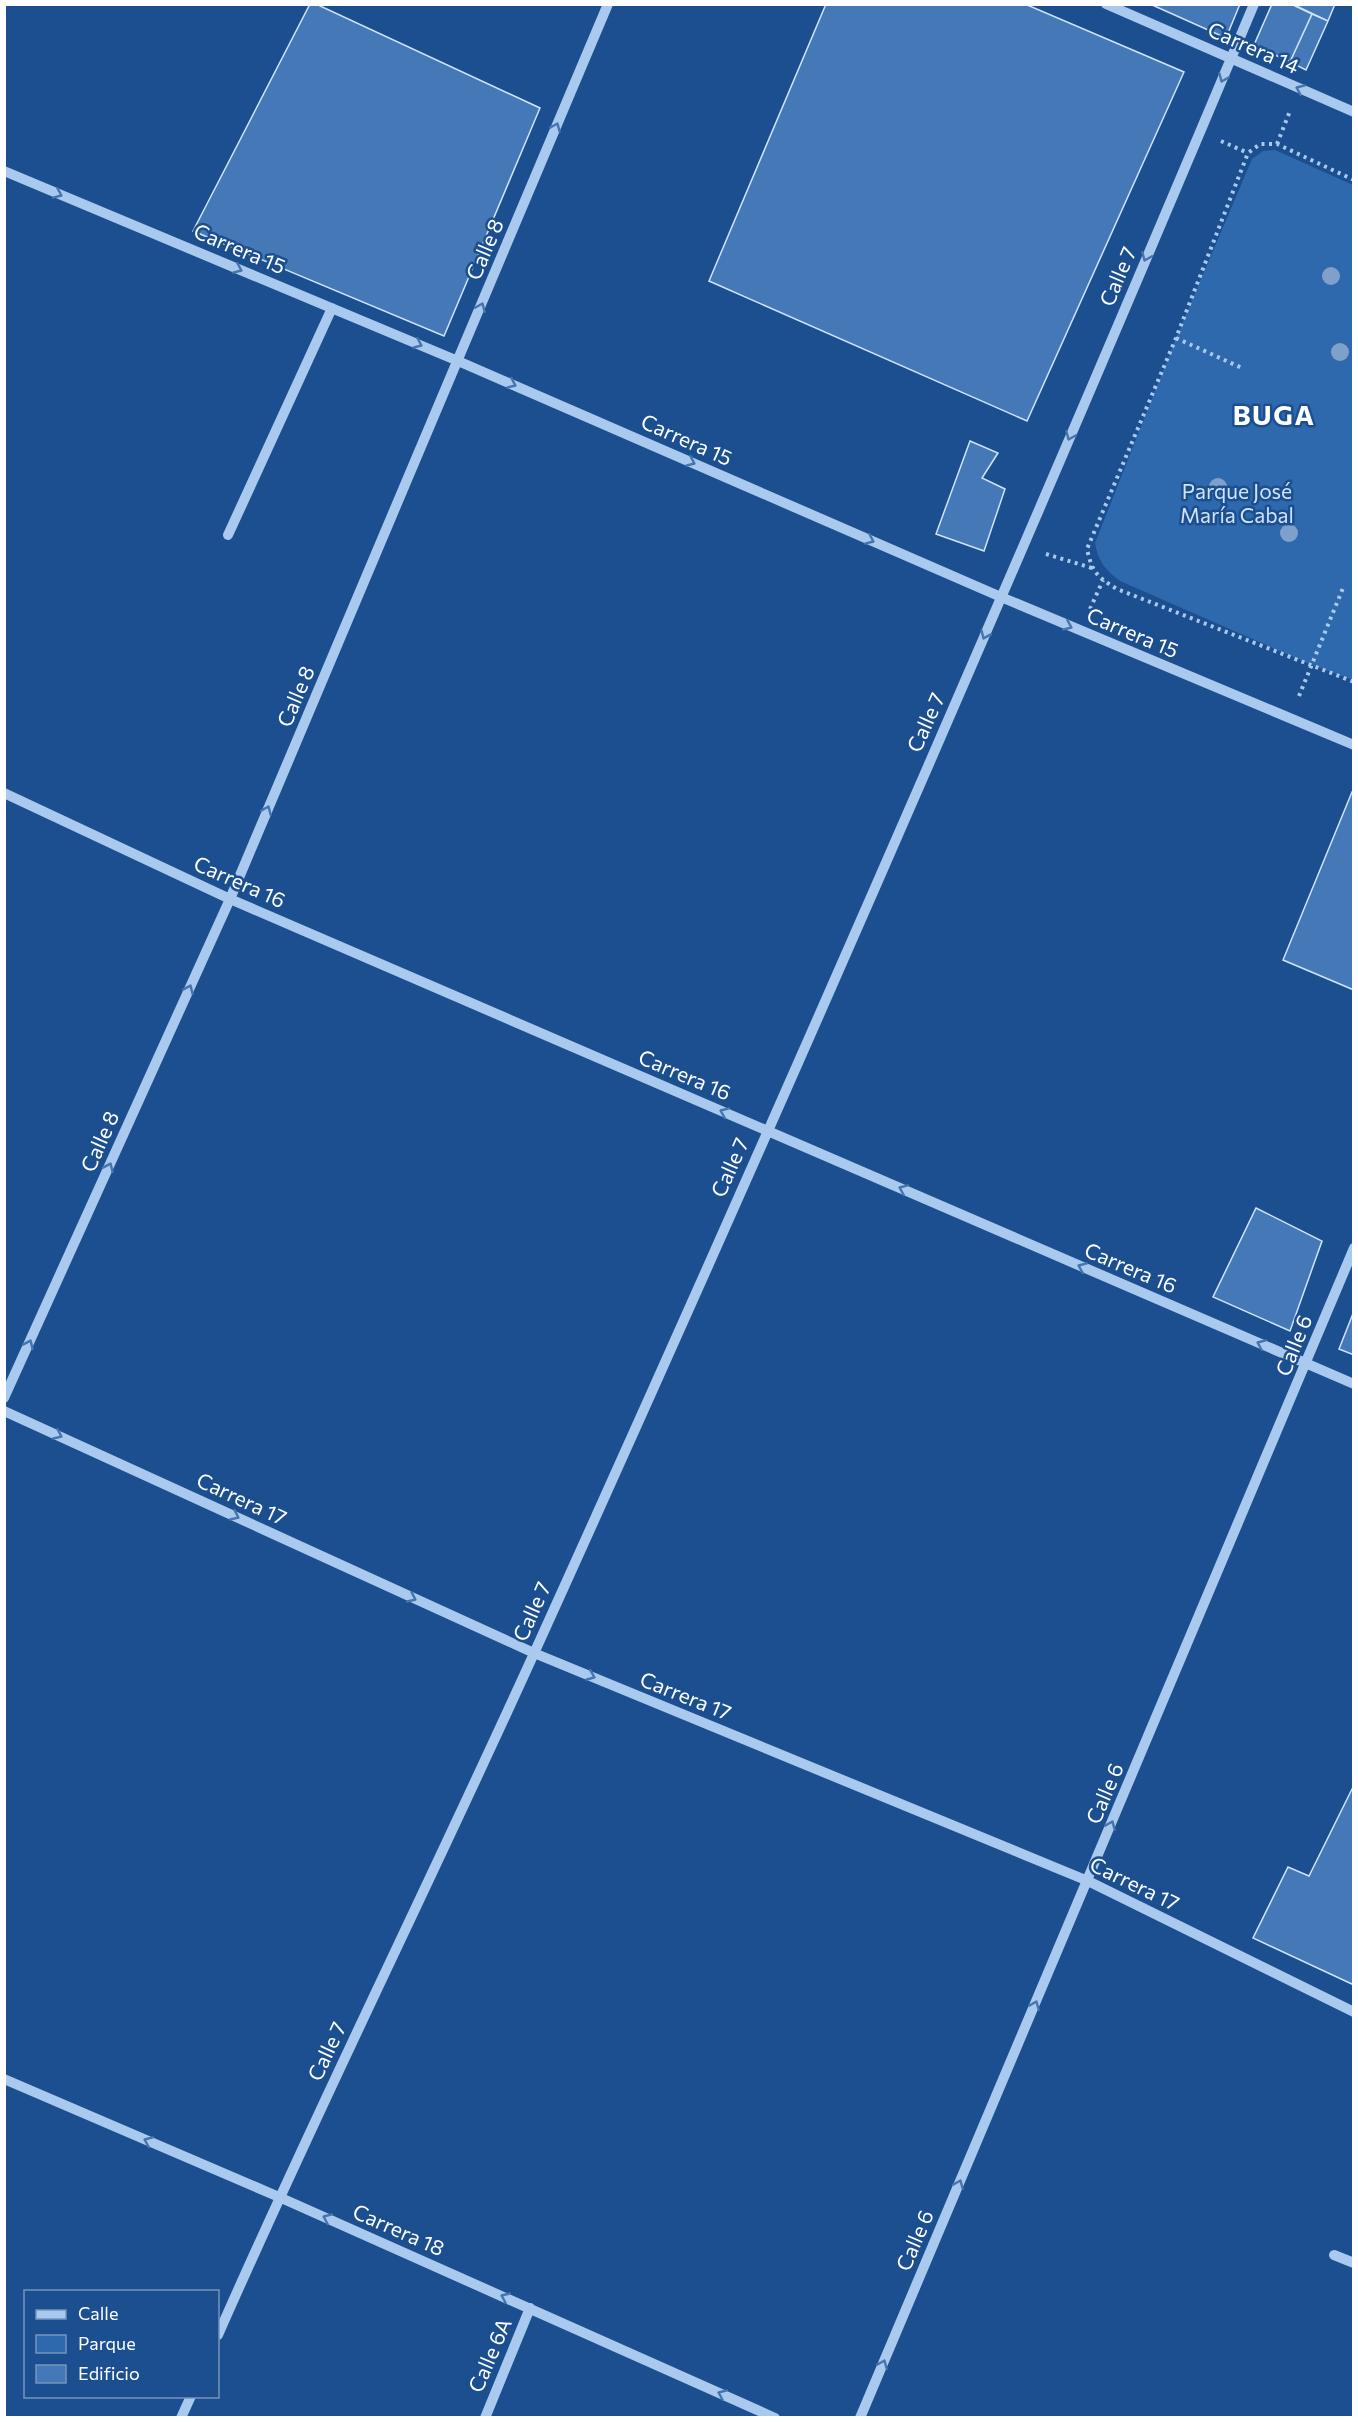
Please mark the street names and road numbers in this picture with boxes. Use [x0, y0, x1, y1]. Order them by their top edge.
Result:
street label: Carrera 14 [1204, 16, 1304, 78]
street label: Calle 8 [460, 215, 508, 283]
street label: Carrera 15 [190, 218, 290, 278]
street label: Calle 7 [1093, 242, 1141, 310]
street label: Carrera 15 [638, 408, 736, 470]
street label: Carrera 15 [1083, 602, 1183, 662]
street label: Calle 8 [271, 662, 319, 730]
street label: Calle 7 [901, 688, 949, 756]
street label: Carrera 16 [190, 850, 290, 912]
street label: Carrera 16 [635, 1043, 735, 1105]
street label: Calle 8 [75, 1107, 123, 1175]
street label: Calle 7 [705, 1133, 753, 1201]
street label: Carrera 16 [1081, 1236, 1181, 1298]
street label: Calle 6 [1269, 1311, 1317, 1379]
street label: Carrera 17 [193, 1466, 291, 1530]
street label: Calle 7 [507, 1577, 555, 1645]
street label: Carrera 17 [637, 1665, 735, 1725]
street label: Calle 6 [1080, 1759, 1128, 1827]
street label: Carrera 17 [1086, 1851, 1184, 1915]
street label: Calle 7 [302, 2018, 350, 2084]
street label: Carrera 18 [349, 2198, 449, 2260]
street label: Calle 6 [890, 2206, 938, 2274]
street label: Calle 6A [462, 2314, 516, 2396]

